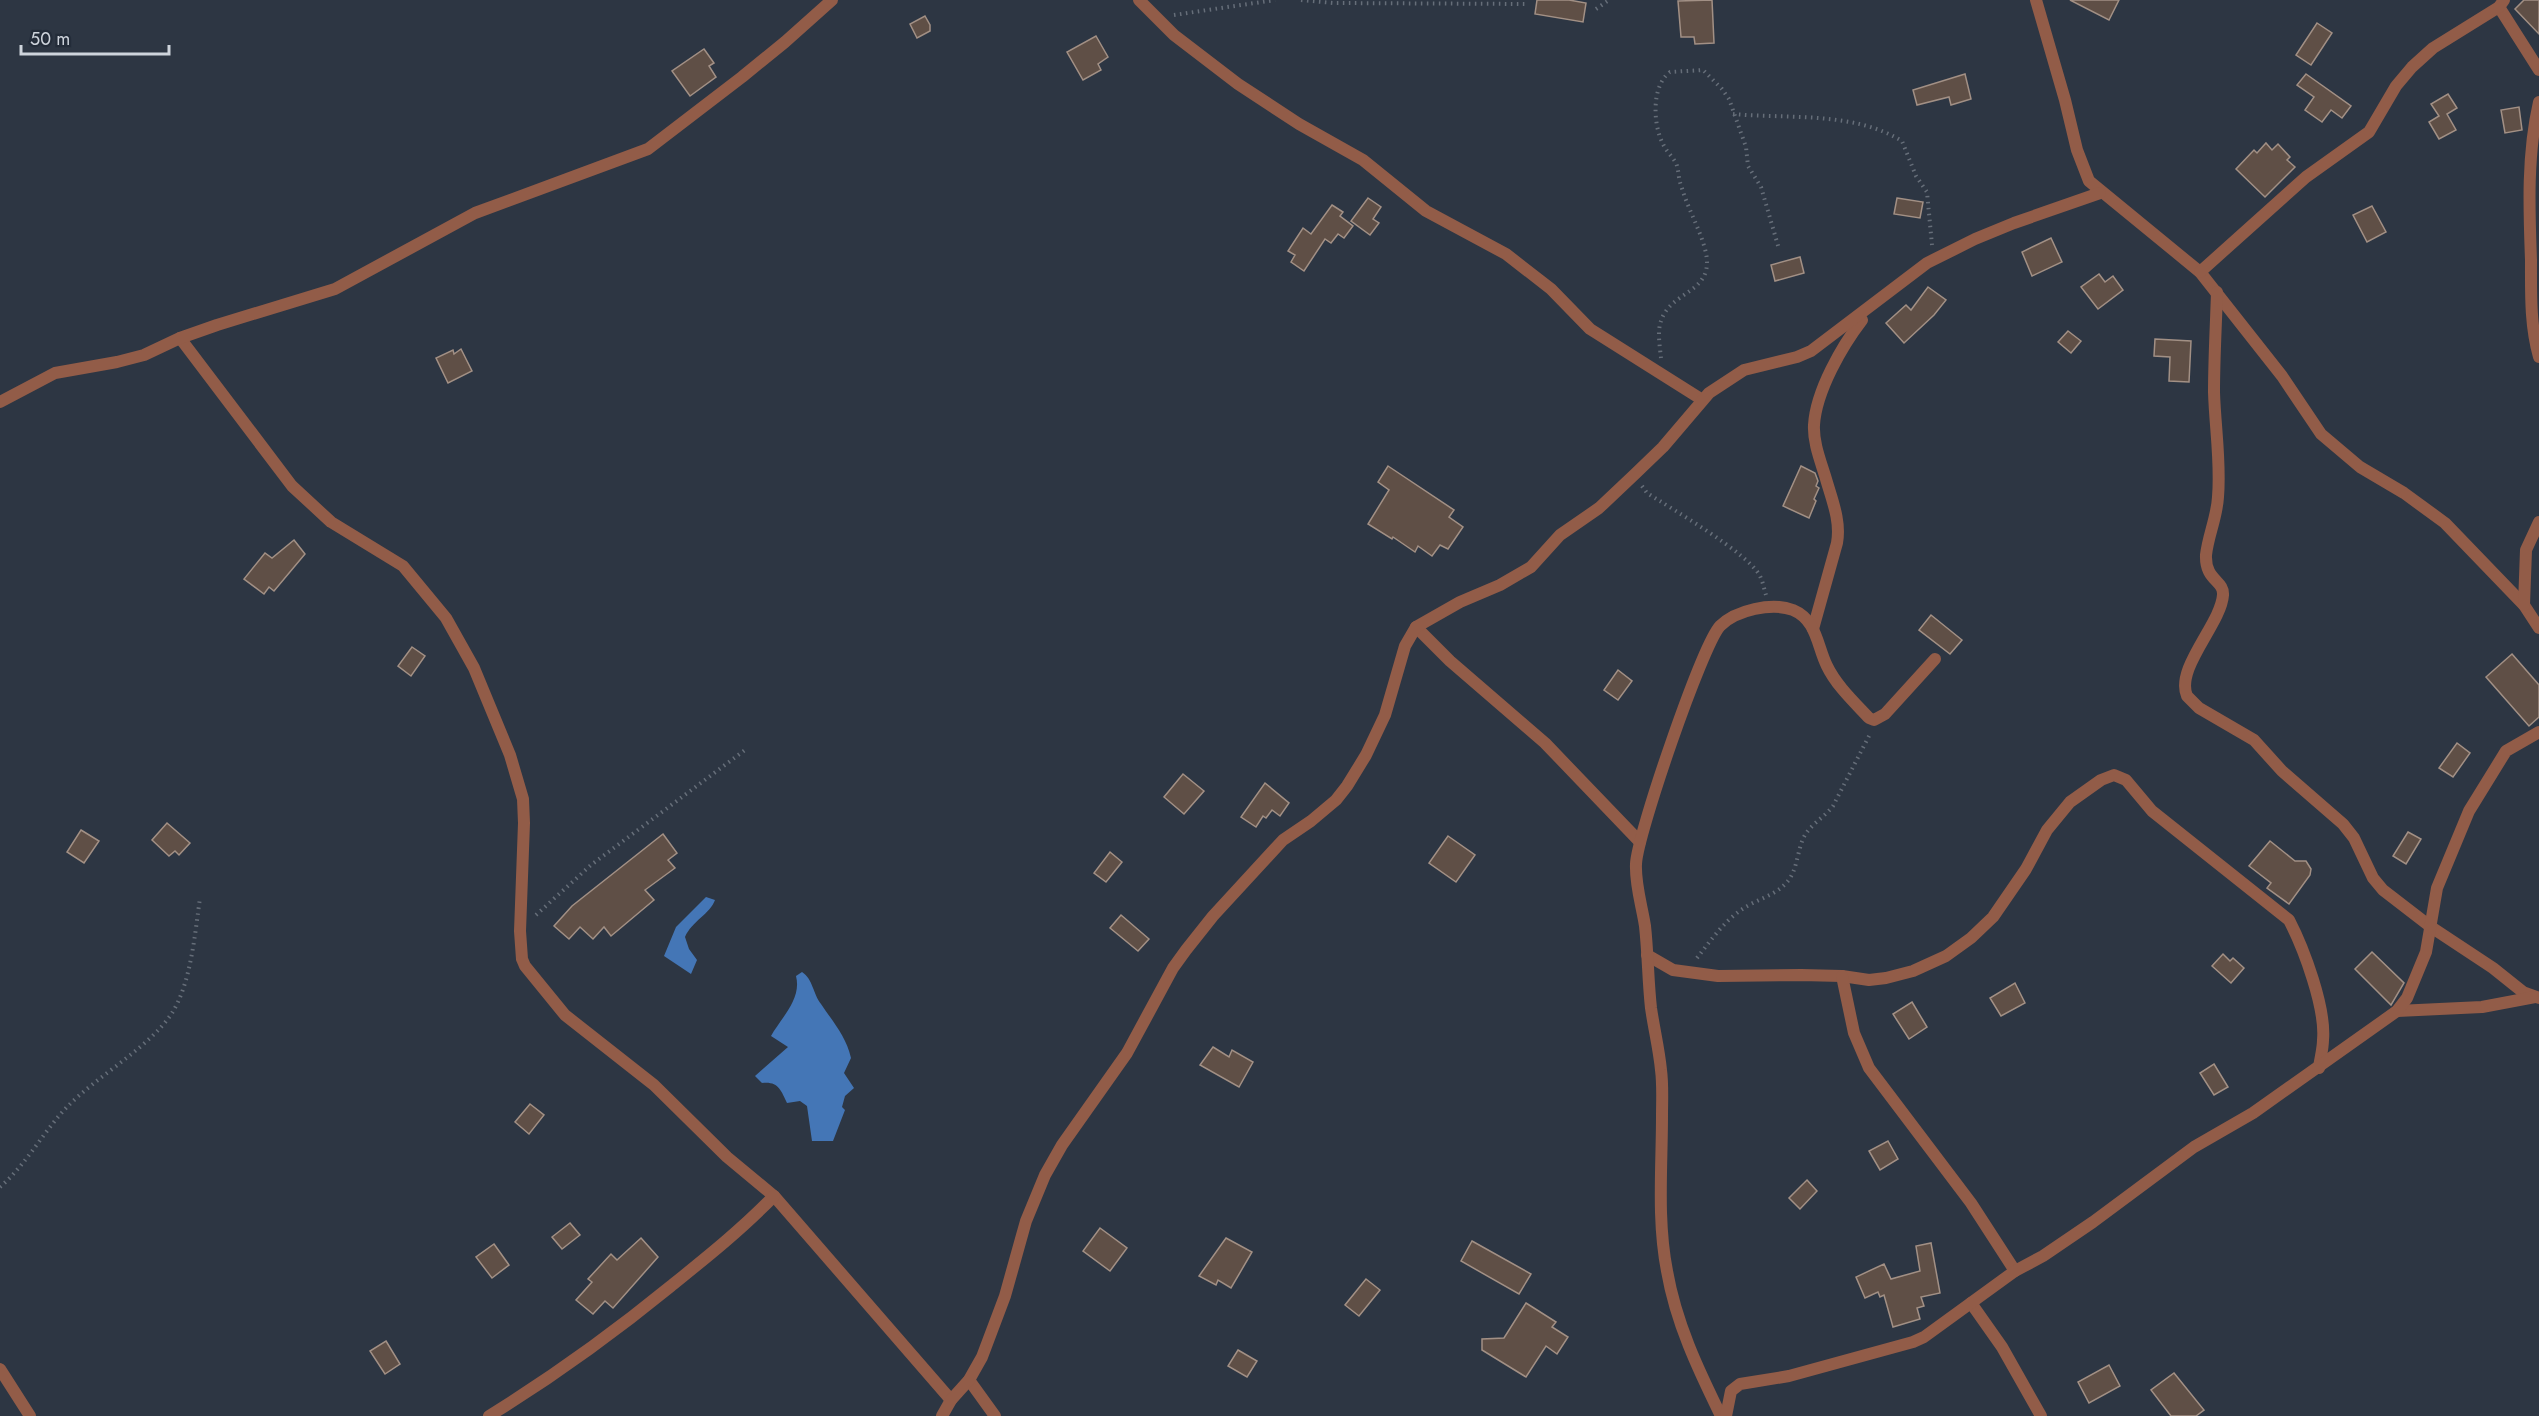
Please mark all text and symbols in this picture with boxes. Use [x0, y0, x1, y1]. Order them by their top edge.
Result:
scale bar [21, 18, 170, 56]
text: 50 m [30, 26, 70, 52]

